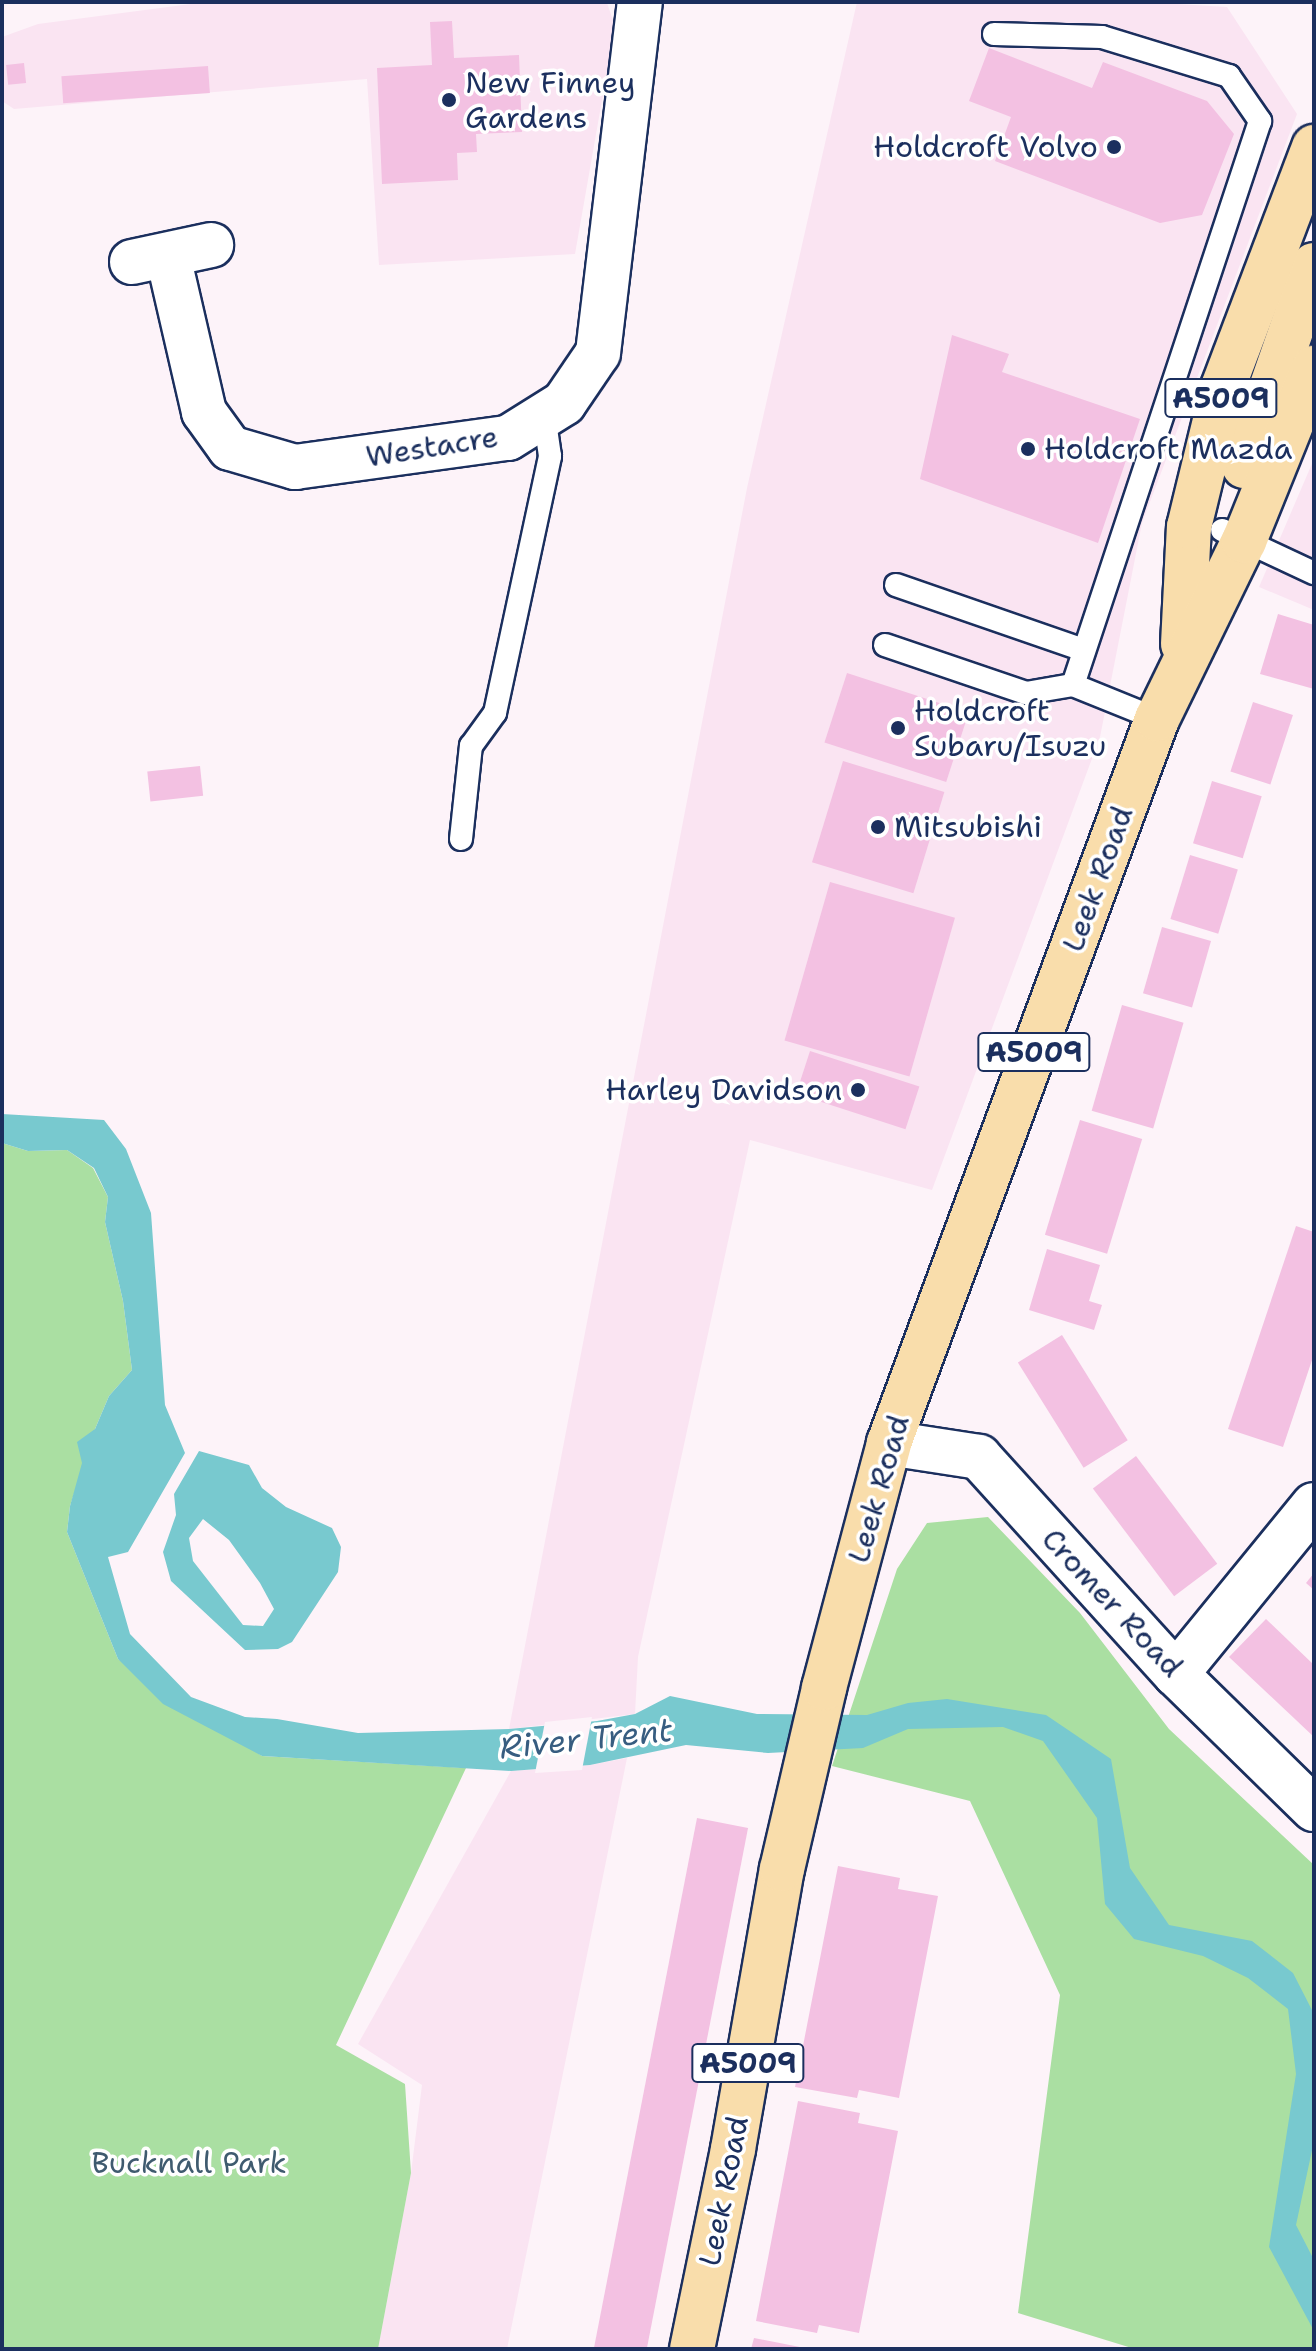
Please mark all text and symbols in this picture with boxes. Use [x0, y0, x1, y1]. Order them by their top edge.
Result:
place label: New Finney Gardens [465, 65, 635, 136]
marker: New Finney Gardens [440, 91, 458, 109]
place label: Holdcroft Volvo [873, 129, 1098, 165]
marker: Holdcroft Volvo [1105, 138, 1123, 156]
road number: A5009 [1163, 374, 1279, 422]
street label: Westacre [363, 419, 501, 475]
place label: Holdcroft Mazda [1044, 431, 1292, 467]
marker: Holdcroft Mazda [1019, 440, 1037, 458]
place label: Holdcroft Subaru/Isuzu [914, 693, 1106, 764]
marker: Holdcroft Subaru/Isuzu [889, 719, 907, 737]
street label: Leek Road [1055, 801, 1141, 957]
place label: Mitsubishi [894, 809, 1042, 845]
marker: Mitsubishi [869, 818, 887, 836]
road number: A5009 [976, 1028, 1092, 1076]
place label: Harley Davidson [605, 1072, 842, 1108]
marker: Harley Davidson [849, 1081, 867, 1099]
street label: Leek Road [841, 1411, 917, 1567]
street label: Cromer Road [1034, 1521, 1190, 1685]
water label: River Trent [498, 1711, 674, 1767]
road number: A5009 [690, 2039, 806, 2087]
street label: Leek Road [692, 2113, 756, 2269]
park label: Bucknall Park [91, 2145, 287, 2181]

